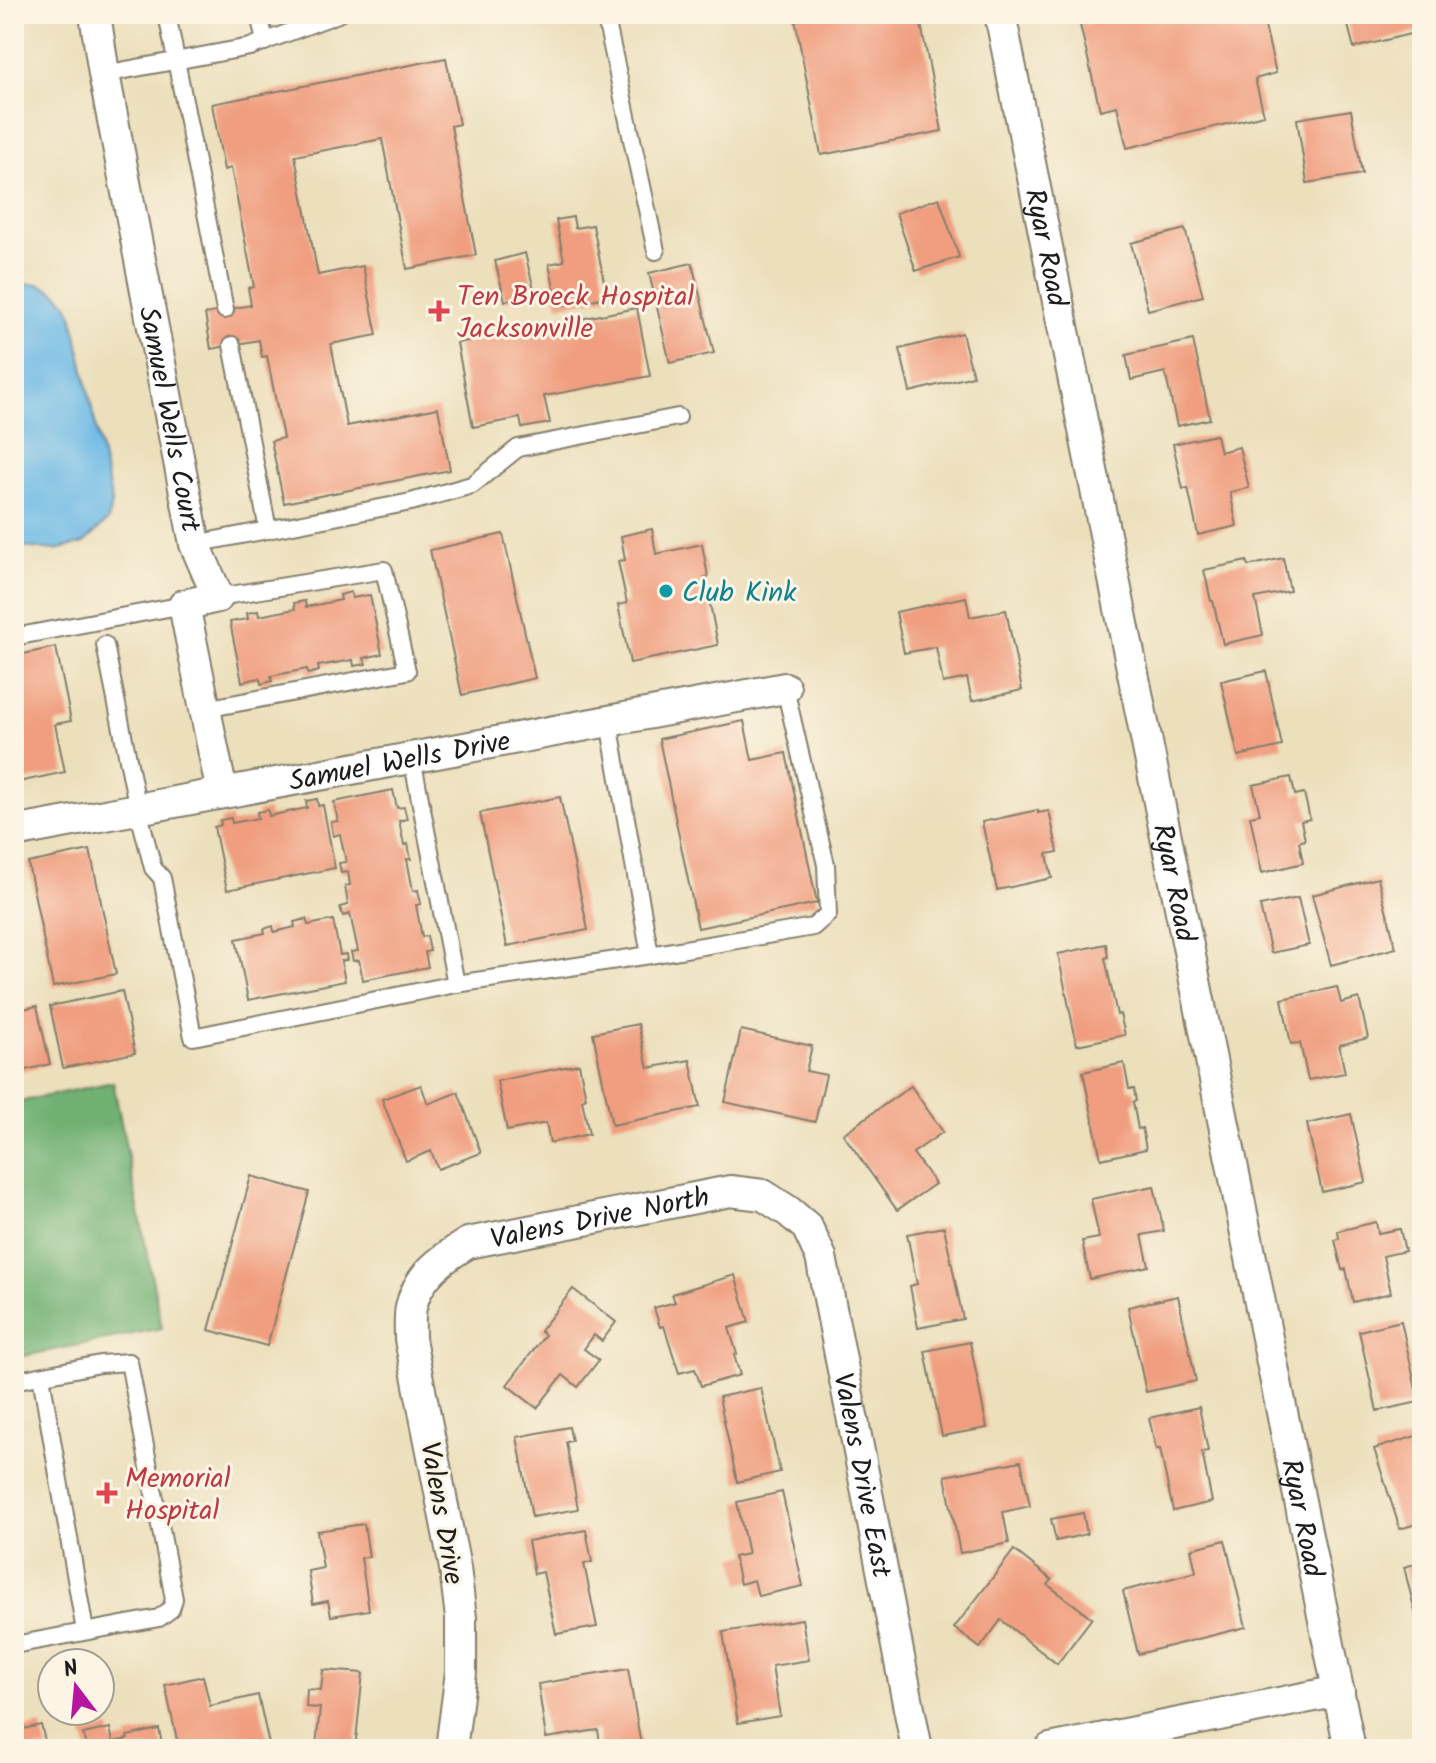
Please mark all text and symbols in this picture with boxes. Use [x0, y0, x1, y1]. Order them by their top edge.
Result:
street label: Ryar Road [1011, 185, 1079, 312]
place label: Ten Broeck Hospital Jacksonville [457, 275, 694, 352]
marker: Ten Broeck Hospital Jacksonville [428, 300, 450, 322]
street label: Samuel Wells Court [124, 303, 212, 537]
place label: Club Kink [682, 571, 797, 616]
marker: Club Kink [657, 582, 675, 600]
street label: Samuel Wells Drive [285, 720, 515, 805]
street label: Ryar Road [1139, 820, 1207, 947]
street label: Valens Drive North [487, 1176, 713, 1263]
street label: Valens Drive East [819, 1369, 903, 1583]
street label: Valens Drive [406, 1439, 475, 1589]
street label: Ryar Road [1267, 1455, 1335, 1582]
place label: Memorial Hospital [125, 1457, 231, 1534]
marker: Memorial Hospital [96, 1482, 118, 1504]
north arrow [36, 1647, 116, 1727]
text: N [60, 1651, 83, 1689]

